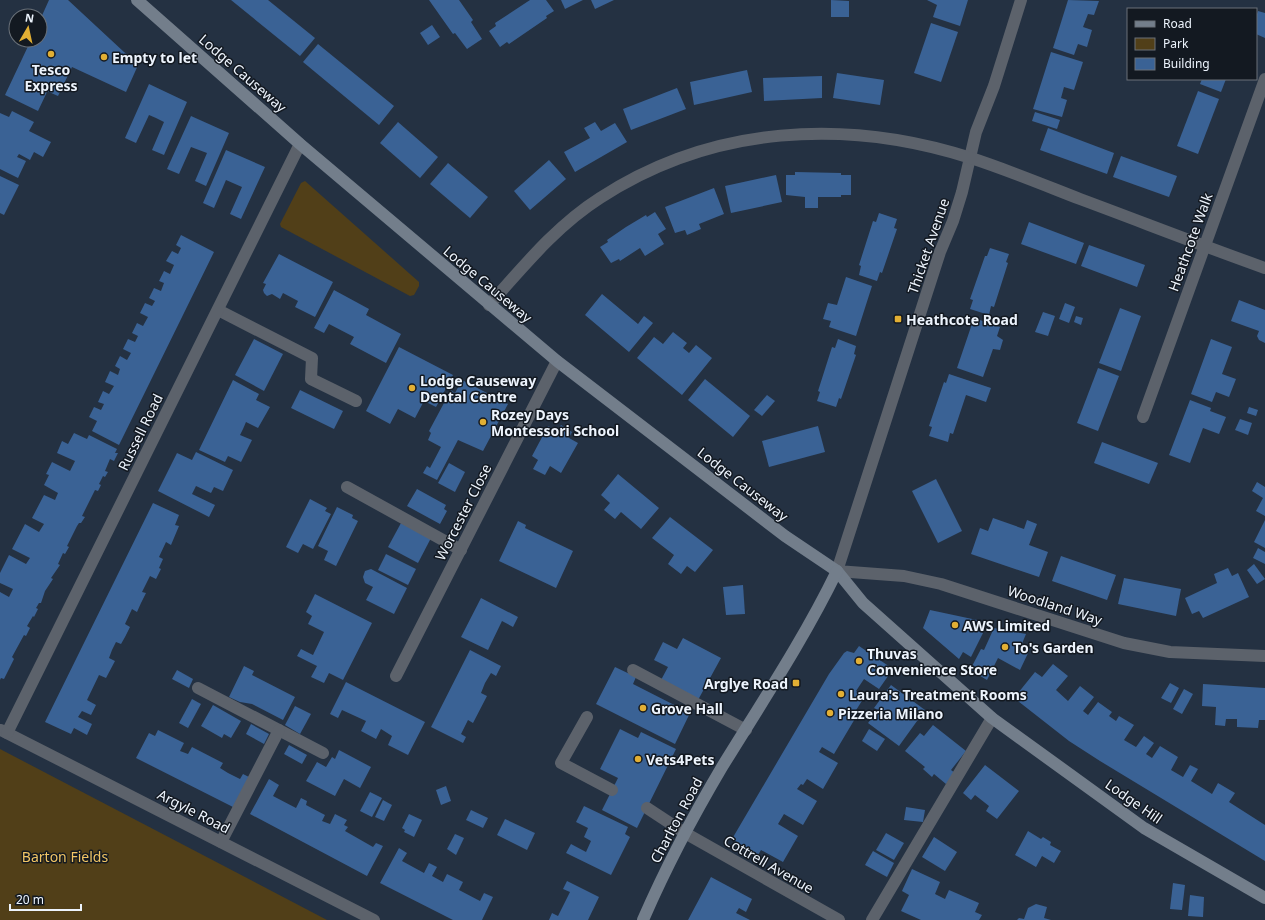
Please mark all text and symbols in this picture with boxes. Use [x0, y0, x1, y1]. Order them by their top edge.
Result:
north arrow [8, 8, 48, 48]
legend [1127, 8, 1257, 80]
text: N [24, 10, 35, 26]
text: Road [1163, 15, 1192, 32]
street label: Lodge Causeway [195, 30, 291, 117]
text: Park [1163, 35, 1189, 52]
place label: Empty to let [112, 48, 197, 67]
marker: Tesco Express [46, 49, 56, 59]
marker: Empty to let [99, 52, 109, 62]
text: Building [1163, 55, 1210, 72]
place label: Tesco Express [24, 60, 78, 95]
street label: Heathcote Walk [1163, 190, 1217, 294]
street label: Thicket Avenue [903, 196, 953, 296]
street label: Lodge Causeway [440, 241, 537, 327]
place label: Heathcote Road [906, 310, 1018, 329]
marker: Heathcote Road [893, 314, 903, 324]
place label: Lodge Causeway Dental Centre [420, 371, 536, 406]
marker: Lodge Causeway Dental Centre [407, 383, 417, 393]
street label: Russell Road [113, 390, 167, 474]
place label: Rozey Days Montessori School [491, 405, 619, 440]
marker: Rozey Days Montessori School [478, 417, 488, 427]
street label: Lodge Causeway [694, 443, 793, 526]
street label: Worcester Close [430, 460, 496, 564]
street label: Woodland Way [1005, 581, 1106, 630]
place label: AWS Limited [963, 616, 1050, 635]
marker: AWS Limited [950, 620, 960, 630]
place label: To's Garden [1013, 638, 1094, 657]
marker: To's Garden [1000, 642, 1010, 652]
place label: Thuvas Convenience Store [867, 644, 997, 679]
marker: Thuvas Convenience Store [854, 656, 864, 666]
place label: Arglye Road [704, 674, 788, 693]
marker: Arglye Road [791, 678, 801, 688]
place label: Laura's Treatment Rooms [849, 685, 1027, 704]
marker: Laura's Treatment Rooms [836, 689, 846, 699]
place label: Grove Hall [651, 699, 723, 718]
marker: Grove Hall [638, 703, 648, 713]
place label: Pizzeria Milano [838, 704, 944, 723]
marker: Pizzeria Milano [825, 708, 835, 718]
place label: Vets4Pets [646, 750, 714, 769]
marker: Vets4Pets [633, 754, 643, 764]
street label: Charlton Road [645, 774, 707, 866]
street label: Lodge Hill [1102, 774, 1166, 828]
street label: Argyle Road [154, 785, 234, 837]
street label: Cottrell Avenue [721, 831, 818, 897]
park label: Barton Fields [22, 847, 108, 866]
scale bar [10, 886, 81, 912]
text: 20 m [16, 891, 44, 908]

